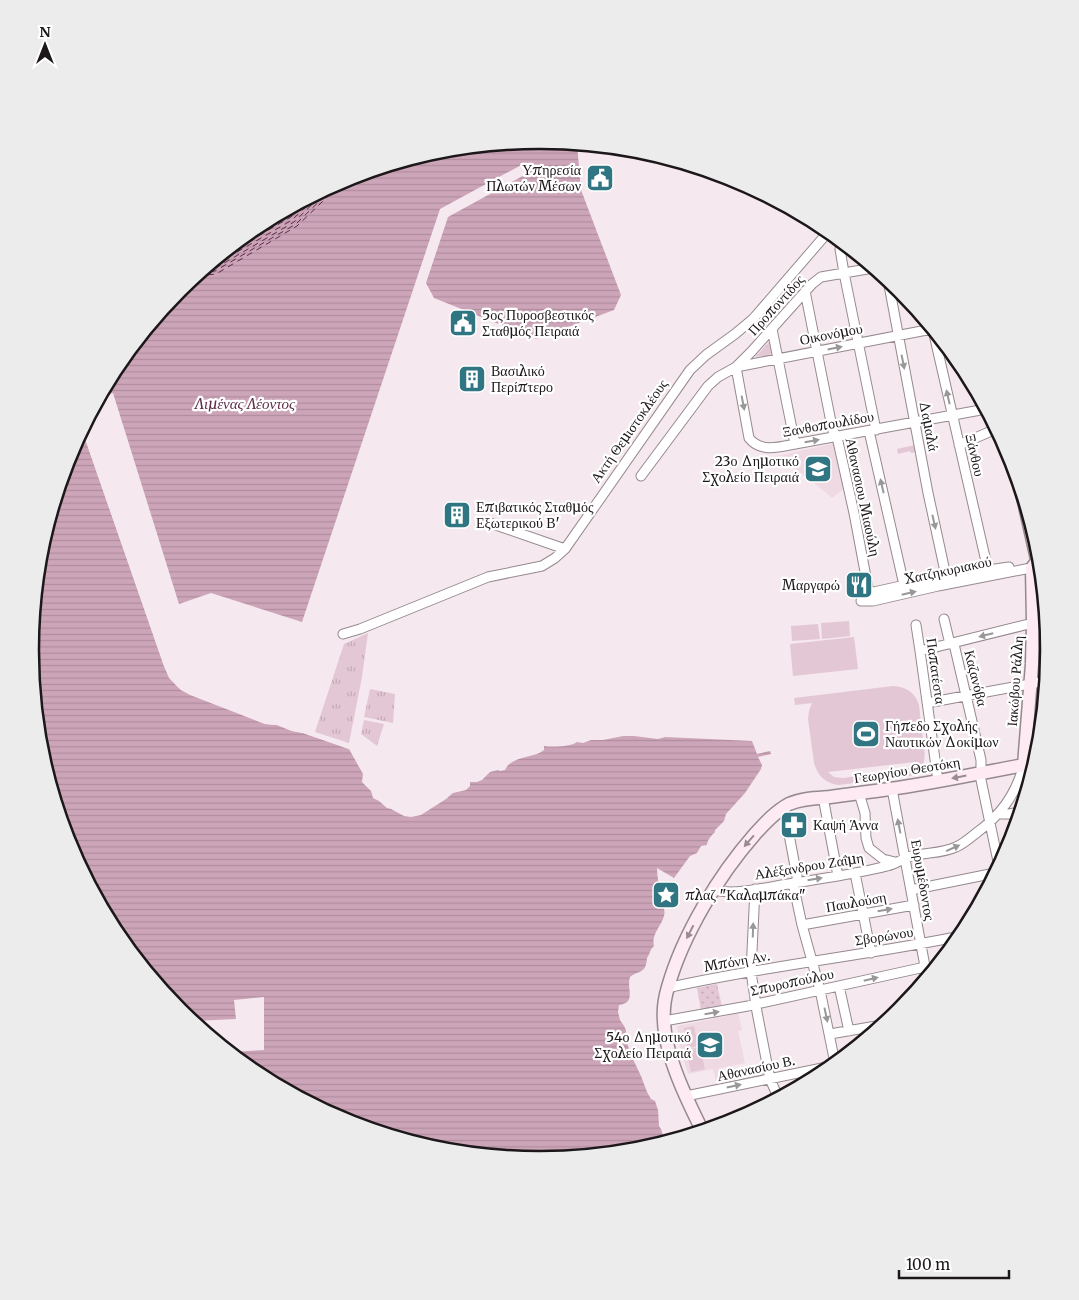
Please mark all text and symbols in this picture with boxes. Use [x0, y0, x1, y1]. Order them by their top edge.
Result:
north arrow [20, 20, 70, 70]
text: N [39, 23, 51, 41]
place label: Υπηρεσία Πλωτών Μέσων [486, 161, 582, 195]
public building icon: Υπηρεσία Πλωτών Μέσων [585, 163, 615, 193]
street label: Προποντίδος [744, 270, 808, 339]
place label: 5ος Πυροσβεστικός Σταθμός Πειραιά [482, 306, 594, 340]
public building icon: 5ος Πυροσβεστικός Σταθμός Πειραιά [448, 308, 478, 338]
street label: Οικονόμου [798, 319, 864, 349]
one-way arrow [828, 343, 844, 351]
one-way arrow [900, 355, 908, 371]
place label: Βασιλικό Περίπτερο [491, 362, 553, 396]
building icon: Βασιλικό Περίπτερο [457, 364, 487, 394]
street label: Ακτή Θεμιστοκλέους [586, 375, 672, 486]
one-way arrow [944, 390, 952, 405]
water label: Λιμένας Λέοντος [194, 394, 296, 413]
one-way arrow [739, 395, 747, 411]
street label: Δαμαλά [915, 399, 943, 453]
street label: Ξανθοπουλίδου [781, 407, 875, 441]
street label: Ξάνθου [961, 432, 989, 478]
street label: Αθανασιου Μιαούλη [842, 436, 884, 558]
one-way arrow [804, 437, 820, 445]
place label: 23ο Δημοτικό Σχολείο Πειραιά [702, 452, 800, 486]
school or university icon: 23ο Δημοτικό Σχολείο Πειραιά [803, 454, 833, 484]
one-way arrow [877, 477, 885, 493]
place label: Επιβατικός Σταθμός Εξωτερικού Β' [476, 498, 594, 532]
building icon: Επιβατικός Σταθμός Εξωτερικού Β' [442, 500, 472, 530]
one-way arrow [930, 514, 938, 529]
street label: Χατζηκυριακού [903, 552, 993, 588]
restaurant icon: Μαργαρώ [844, 570, 874, 600]
place label: Μαργαρώ [782, 576, 840, 594]
one-way arrow [902, 589, 917, 597]
one-way arrow [979, 631, 994, 639]
street label: Ιακώβου Ράλλη [1003, 635, 1027, 727]
street label: Παπατέστα [922, 637, 950, 706]
street label: Καζανόβα [960, 648, 992, 709]
place label: Γήπεδο Σχολής Ναυτικών Δοκίμων [885, 717, 999, 751]
sports icon: Γήπεδο Σχολής Ναυτικών Δοκίμων [851, 719, 881, 749]
street label: Γεωργίου Θεοτόκη [853, 753, 961, 787]
one-way arrow [950, 773, 966, 781]
pharmacy icon: Καψή Άννα [779, 810, 809, 840]
place label: Καψή Άννα [813, 816, 879, 834]
one-way arrow [895, 818, 903, 833]
one-way arrow [744, 835, 755, 847]
street label: Ευρυμέδοντος [907, 838, 939, 922]
one-way arrow [946, 843, 960, 851]
street label: Αλέξανδρου Ζαΐμη [753, 849, 865, 883]
one-way arrow [807, 875, 823, 883]
place icon: πλαζ "Καλαμπάκα" [651, 880, 681, 910]
place label: πλαζ "Καλαμπάκα" [685, 886, 806, 904]
street label: Παυλούση [824, 888, 888, 916]
one-way arrow [877, 906, 893, 914]
one-way arrow [750, 921, 758, 937]
street label: Σβορώνου [854, 923, 914, 949]
one-way arrow [686, 924, 694, 939]
street label: Μπόνη Αν. [703, 946, 771, 976]
street label: Σπυροπούλου [749, 964, 835, 1000]
one-way arrow [863, 975, 878, 983]
one-way arrow [822, 1007, 830, 1023]
one-way arrow [704, 1008, 720, 1016]
place label: 54ο Δημοτικό Σχολείο Πειραιά [594, 1028, 692, 1062]
school or university icon: 54ο Δημοτικό Σχολείο Πειραιά [695, 1030, 725, 1060]
street label: Αθανασίου Β. [715, 1051, 797, 1085]
one-way arrow [726, 1082, 742, 1090]
scale bar [899, 1248, 1009, 1280]
text: 100 m [906, 1255, 950, 1274]

